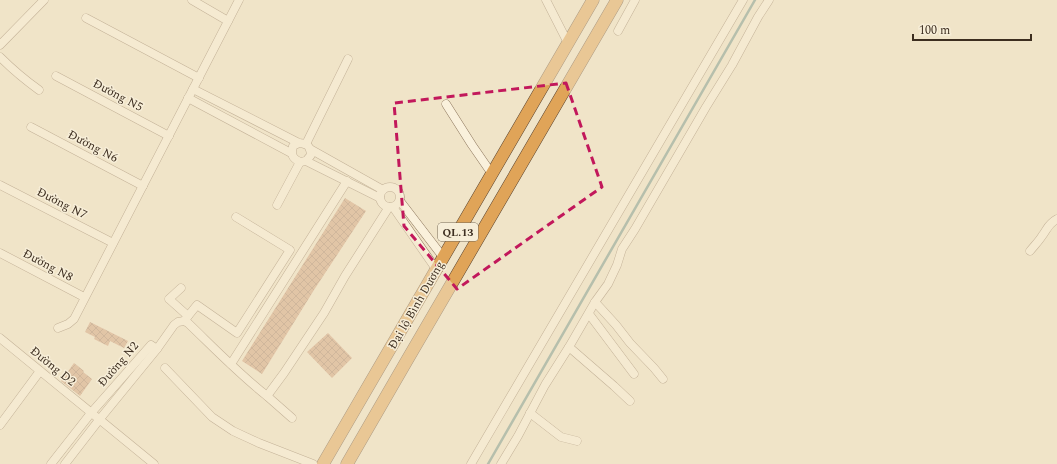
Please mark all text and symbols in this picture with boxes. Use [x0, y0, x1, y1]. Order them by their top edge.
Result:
scale bar [913, 16, 1031, 42]
text: 100 m [919, 21, 950, 40]
street label: Đường N5 [89, 74, 146, 117]
street label: Đường N6 [64, 125, 121, 168]
street label: Đường N7 [33, 183, 90, 224]
road number: QL.13 [438, 223, 478, 241]
street label: Đường N8 [19, 244, 76, 287]
street label: Đại lộ Bình Dương [383, 257, 450, 353]
street label: Đường N2 [93, 338, 143, 391]
street label: Đường D2 [26, 342, 80, 391]

